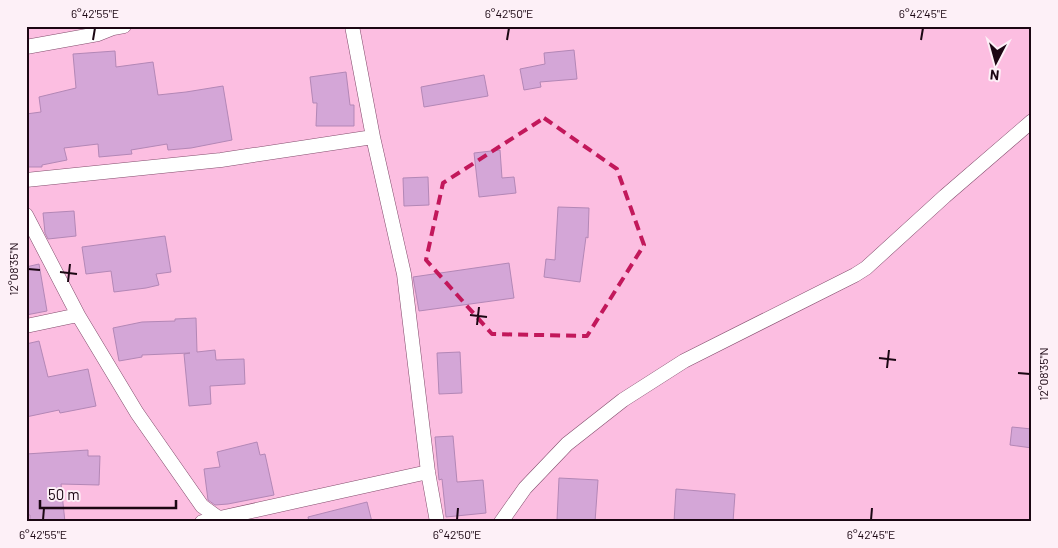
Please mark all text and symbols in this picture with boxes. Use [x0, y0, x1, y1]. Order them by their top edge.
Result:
text: 6°42'55"E [71, 6, 119, 20]
text: 6°42'50"E [485, 6, 533, 20]
text: 6°42'45"E [899, 6, 947, 20]
north arrow [970, 38, 1020, 88]
text: N [989, 66, 1000, 84]
text: 12°08'35"N [6, 242, 20, 296]
text: 12°08'35"N [1036, 347, 1050, 401]
scale bar [40, 478, 176, 510]
text: 50 m [48, 485, 80, 503]
text: 6°42'55"E [19, 527, 67, 541]
text: 6°42'50"E [433, 527, 481, 541]
text: 6°42'45"E [847, 527, 895, 541]

